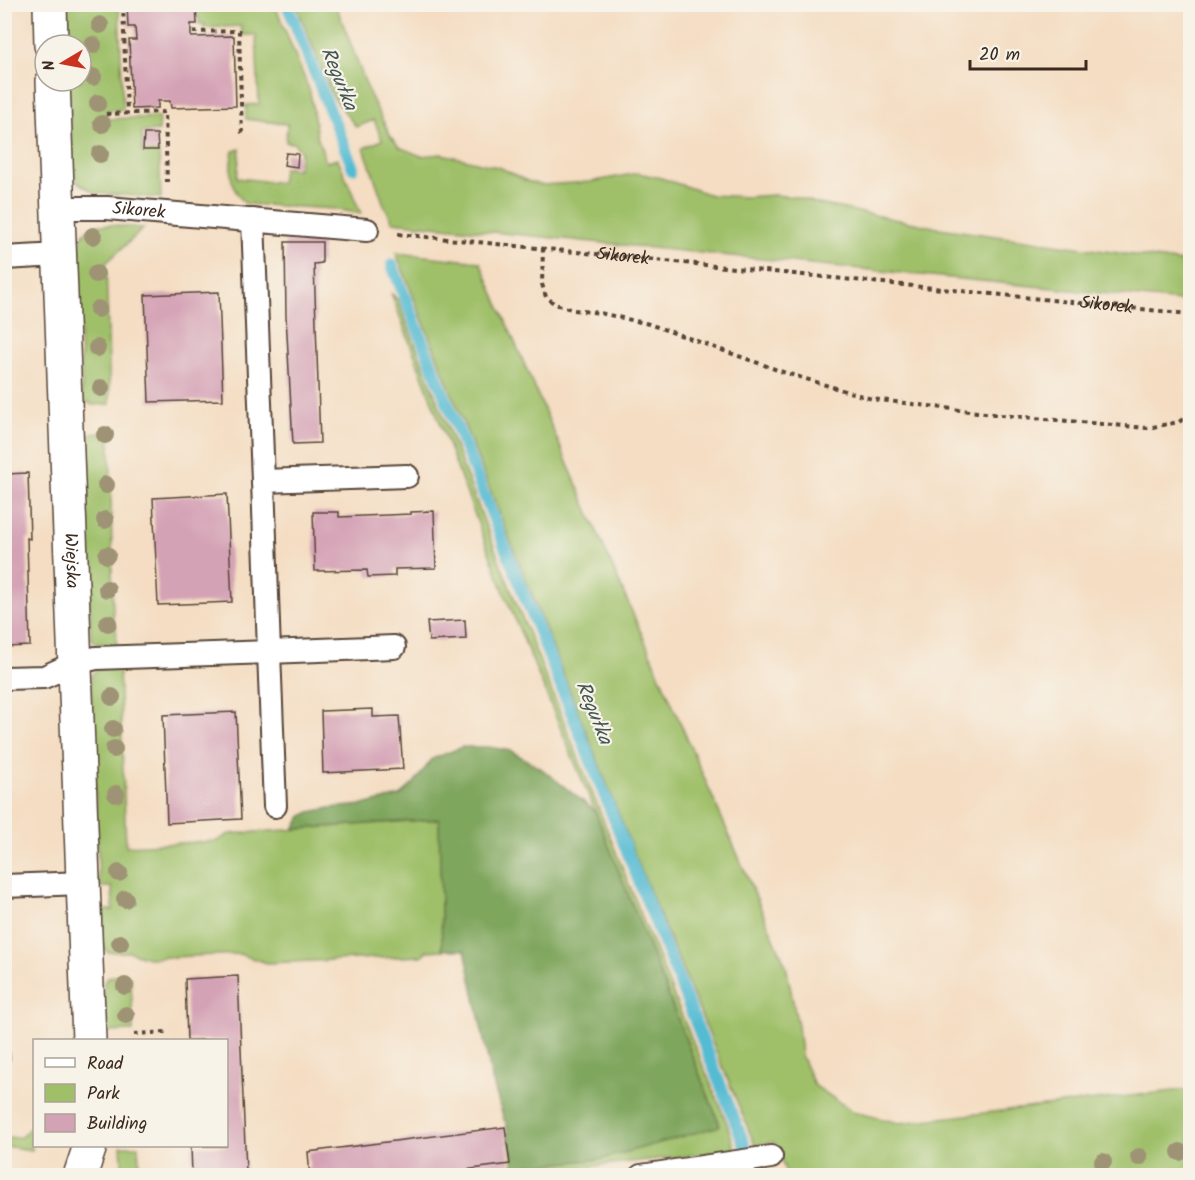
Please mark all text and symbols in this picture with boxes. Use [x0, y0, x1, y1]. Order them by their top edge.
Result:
north arrow [33, 33, 93, 93]
scale bar [970, 33, 1086, 71]
text: 20 m [979, 41, 1020, 70]
water label: Regułka [311, 42, 366, 117]
text: N [37, 58, 63, 72]
street label: Sikorek [111, 194, 167, 227]
street label: Sikorek [595, 240, 651, 274]
street label: Sikorek [1079, 288, 1135, 323]
street label: Wiejska [55, 532, 87, 589]
water label: Regułka [566, 676, 621, 751]
legend [33, 1039, 228, 1147]
text: Road [87, 1050, 124, 1079]
text: Park [87, 1080, 120, 1109]
text: Building [87, 1110, 147, 1139]

